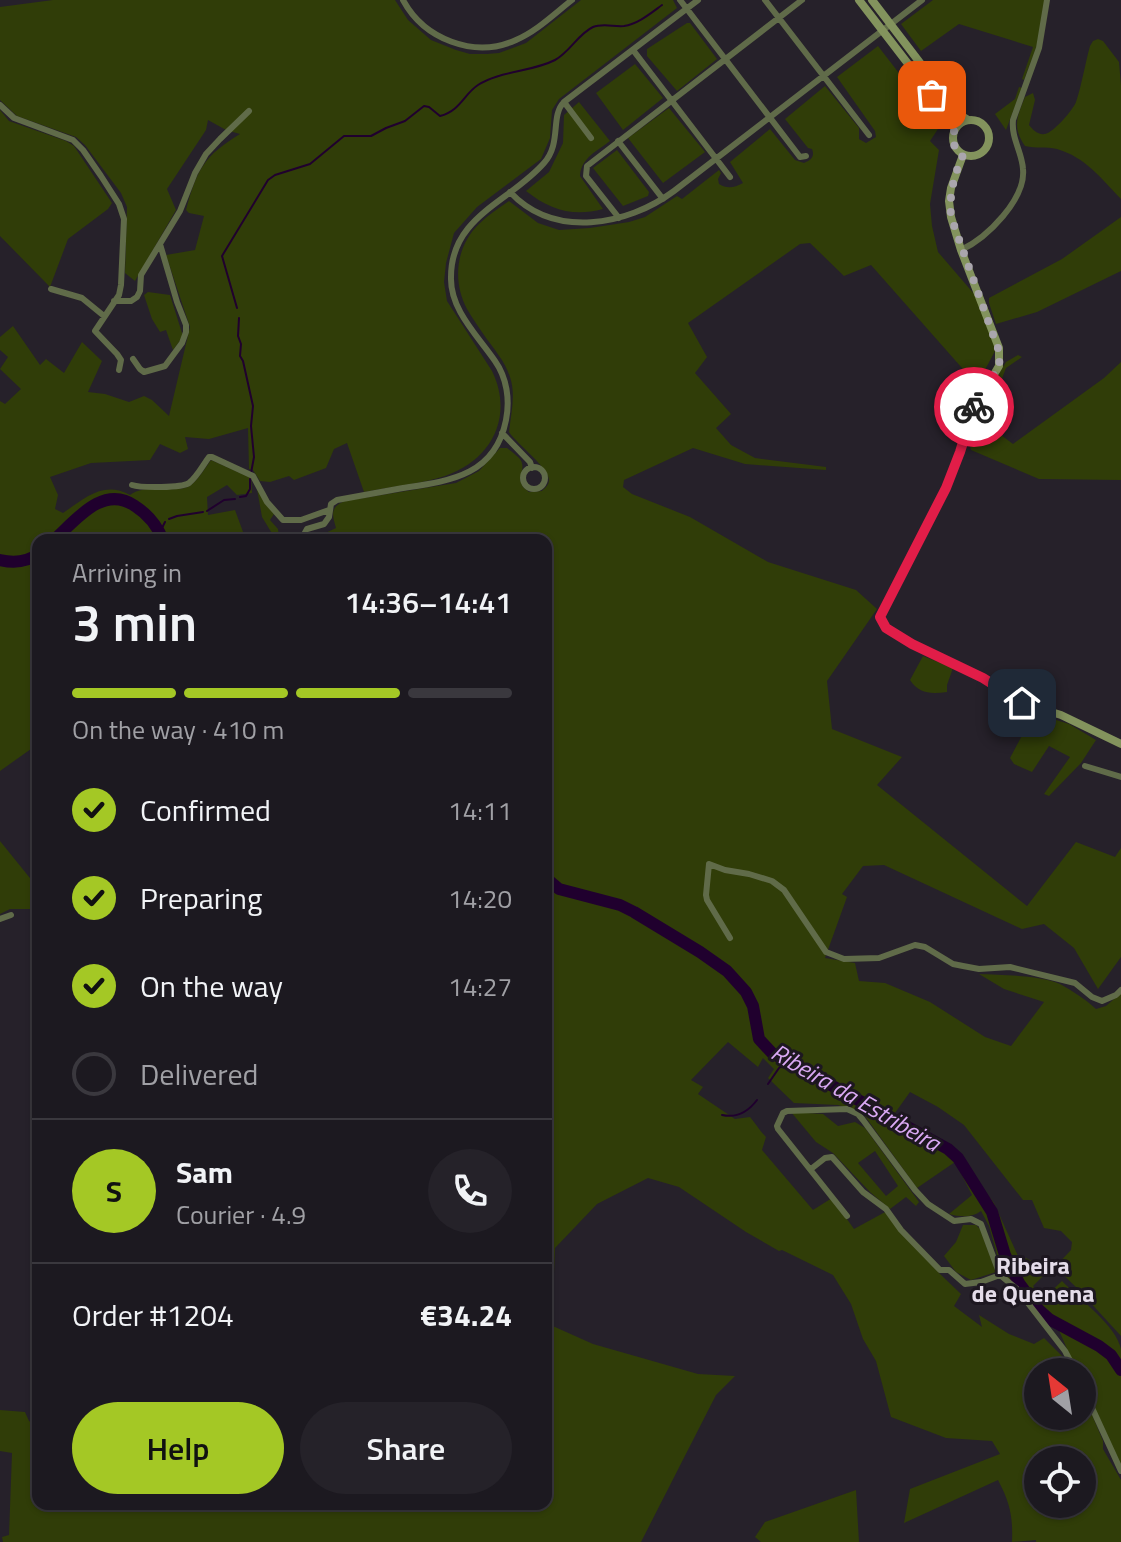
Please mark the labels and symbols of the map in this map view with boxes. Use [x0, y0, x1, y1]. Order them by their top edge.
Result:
pin [898, 61, 966, 129]
courier [934, 367, 1014, 447]
pin [988, 669, 1056, 737]
water label: Ribeira da Estribeira [765, 1034, 949, 1161]
district label: Ribeira de Quenena [972, 1247, 1094, 1311]
north arrow [1024, 1358, 1096, 1430]

